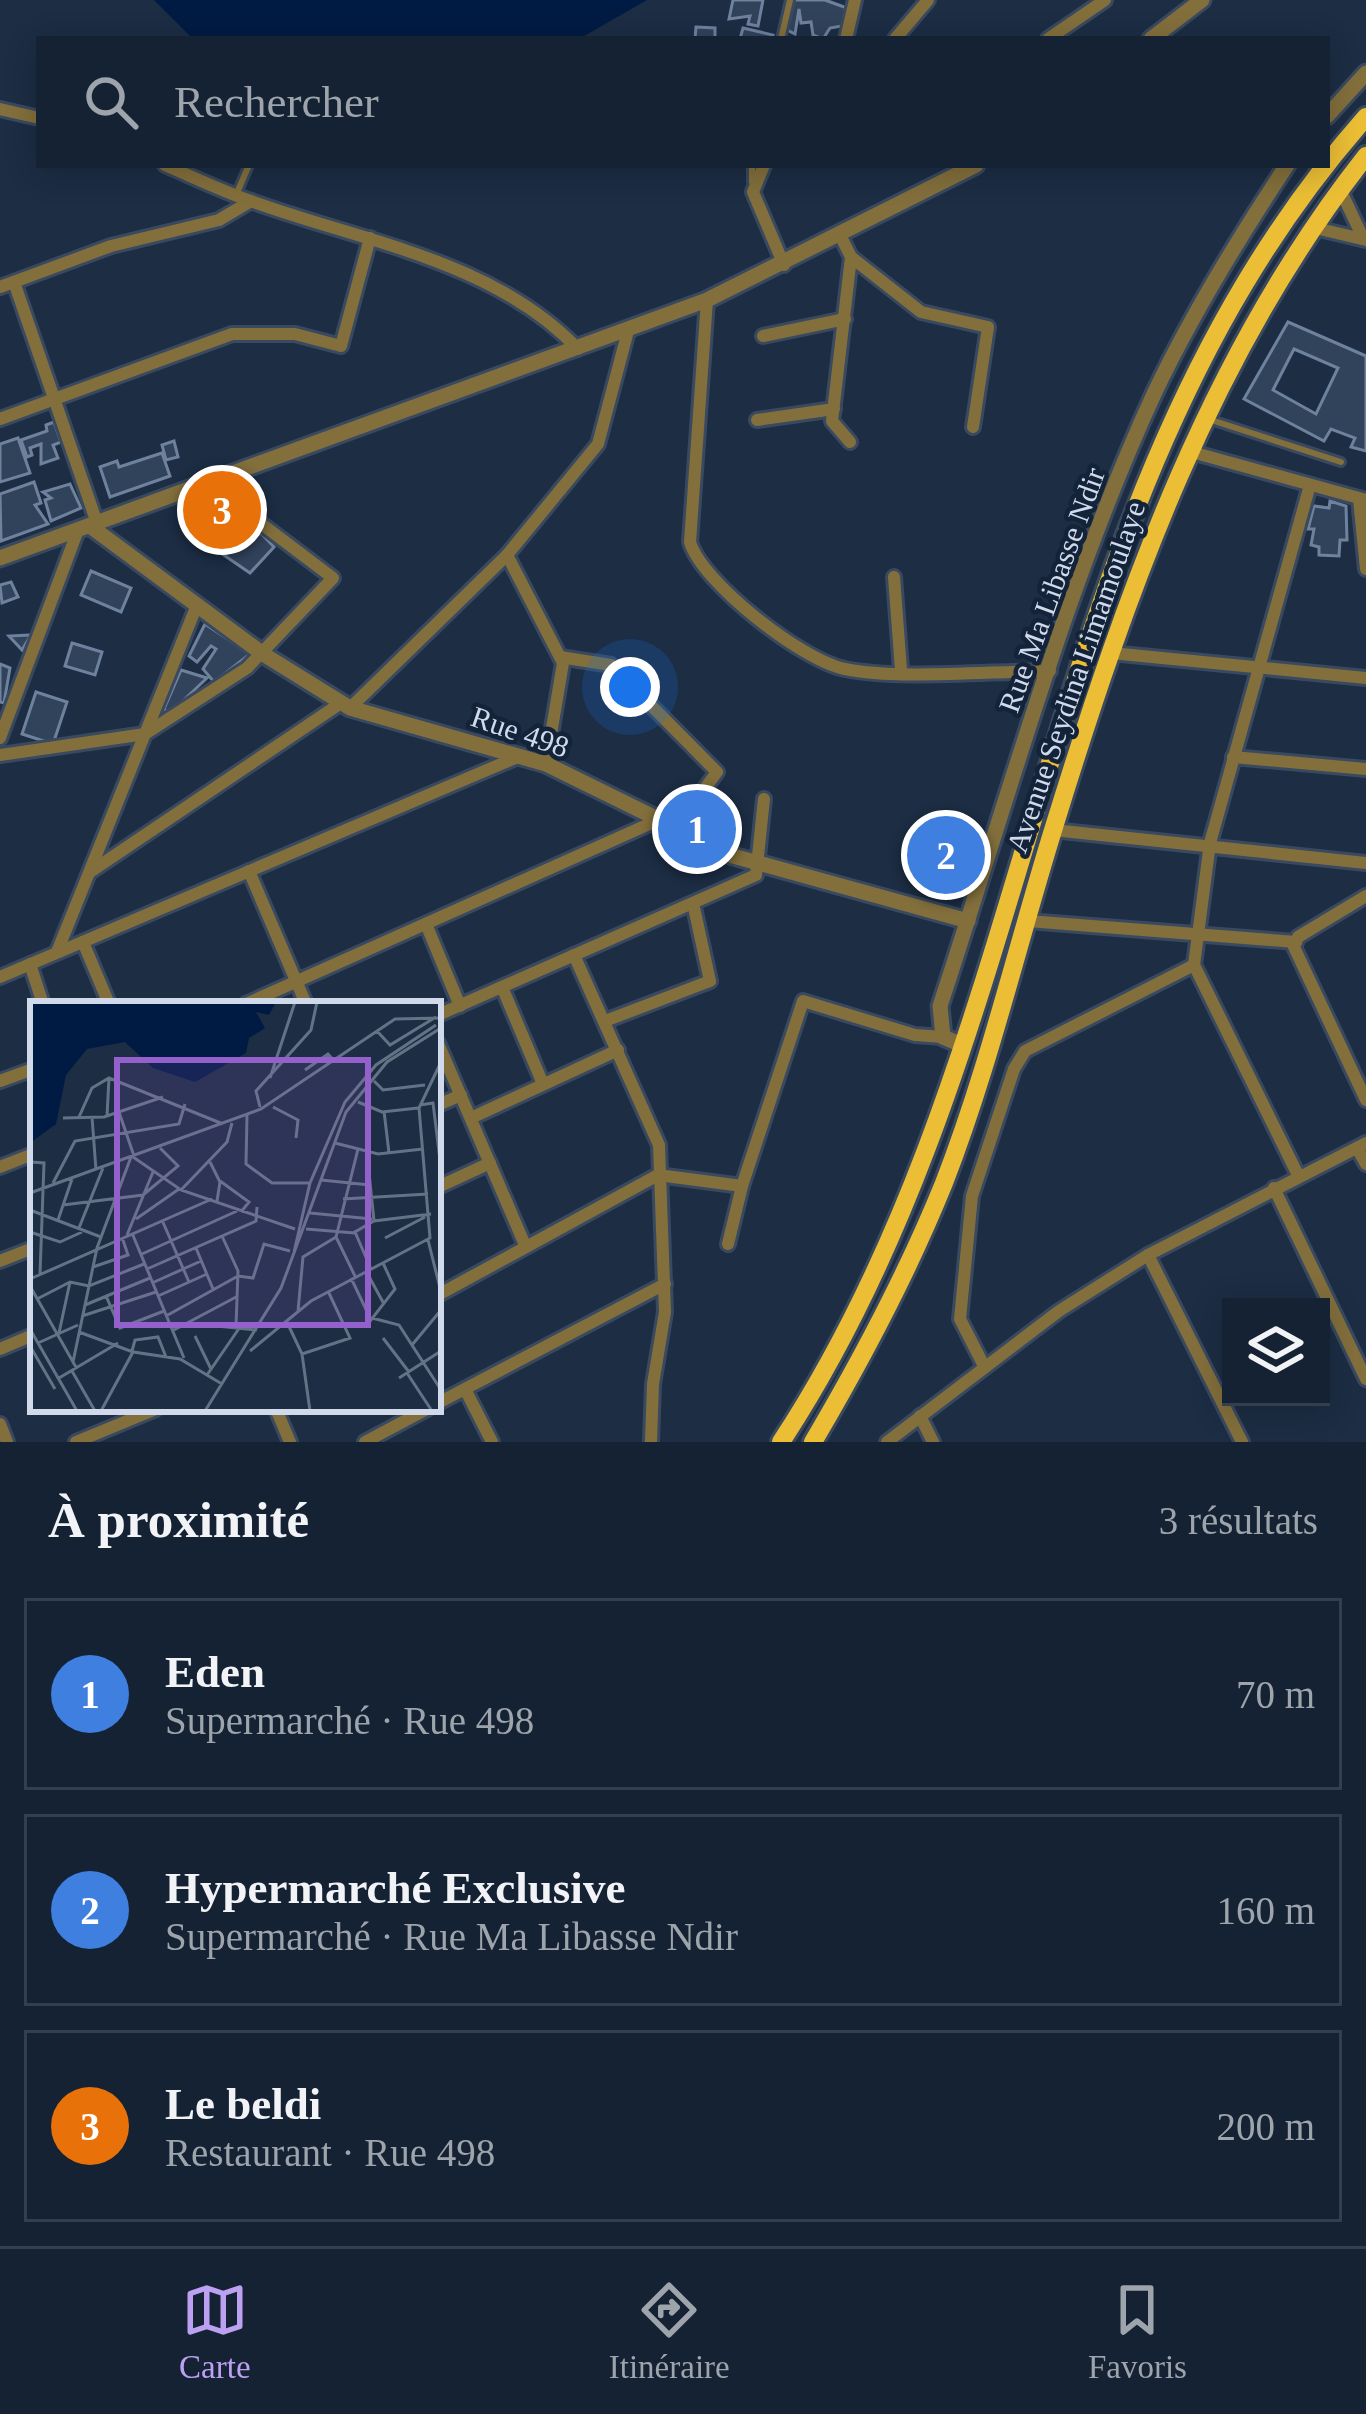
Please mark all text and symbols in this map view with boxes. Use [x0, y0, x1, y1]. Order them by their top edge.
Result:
search box [36, 36, 1330, 168]
icon: search [78, 69, 144, 135]
text: Rechercher [174, 77, 379, 127]
street label: Rue Ma Libasse Ndir [992, 463, 1111, 716]
pin: 3 [183, 465, 261, 555]
street label: Avenue Seydina Limamoulaye [1000, 497, 1151, 857]
your location [600, 657, 660, 717]
street label: Rue 498 [467, 700, 573, 764]
pin: 1 [658, 784, 736, 874]
pin: 2 [907, 810, 985, 900]
inset map [30, 1001, 441, 1412]
map controls [1222, 1298, 1330, 1406]
button: layers [1222, 1298, 1330, 1406]
text: À proximité [48, 1492, 309, 1548]
text: 3 résultats [1159, 1499, 1318, 1542]
text: Eden [165, 1647, 265, 1697]
text: 1 [80, 1673, 100, 1716]
text: 70 m [1236, 1673, 1315, 1716]
text: Supermarché · Rue 498 [165, 1699, 534, 1742]
text: Hypermarché Exclusive [165, 1863, 625, 1913]
text: 2 [80, 1889, 100, 1932]
text: 160 m [1216, 1889, 1315, 1932]
text: Supermarché · Rue Ma Libasse Ndir [165, 1915, 738, 1958]
text: Le beldi [165, 2079, 321, 2129]
text: 3 [80, 2105, 100, 2148]
text: 200 m [1216, 2105, 1315, 2148]
text: Restaurant · Rue 498 [165, 2131, 495, 2174]
tab: Carte [179, 2277, 251, 2386]
tab: Itinéraire [609, 2277, 730, 2386]
tab: Favoris [1088, 2277, 1187, 2386]

